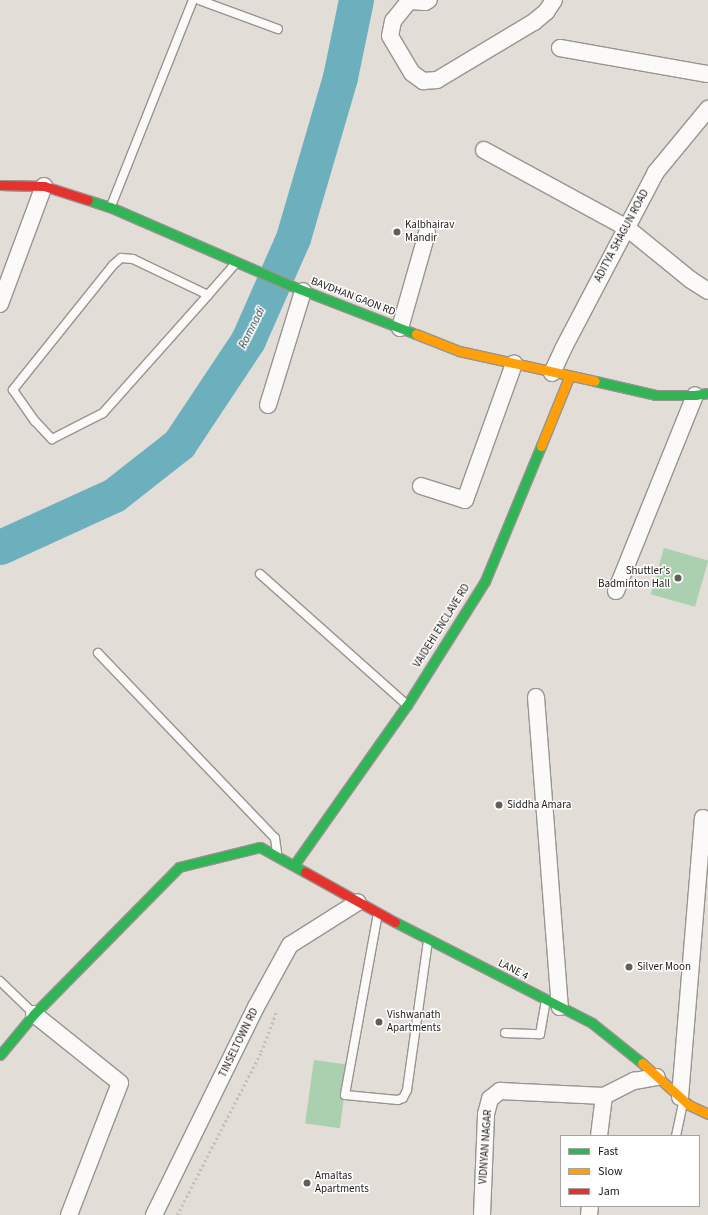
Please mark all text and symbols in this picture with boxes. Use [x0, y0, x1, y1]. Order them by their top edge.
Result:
street label: ADITYA SHAGUN ROAD [592, 187, 652, 285]
place label: Kalbhairav Mandir [405, 219, 454, 245]
marker: Kalbhairav Mandir [392, 227, 402, 237]
street label: BAVDHAN GAON RD [309, 275, 397, 319]
water label: Ramnadi [235, 305, 269, 351]
place label: Shuttler's Badminton Hall [598, 565, 670, 591]
marker: Shuttler's Badminton Hall [673, 573, 683, 583]
street label: VAIDEHI ENCLAVE RD [411, 582, 473, 670]
place label: Siddha Amara [507, 798, 571, 812]
marker: Siddha Amara [494, 800, 504, 810]
street label: LANE 4 [496, 957, 530, 983]
place label: Silver Moon [637, 960, 691, 974]
marker: Silver Moon [624, 962, 634, 972]
street label: TINSELTOWN RD [217, 1006, 261, 1080]
place label: Vishwanath Apartments [387, 1009, 441, 1035]
marker: Vishwanath Apartments [374, 1017, 384, 1027]
street label: VIDNYAN NAGAR [477, 1109, 495, 1185]
legend [560, 1135, 700, 1207]
text: Fast [598, 1143, 618, 1160]
text: Slow [598, 1163, 623, 1180]
place label: Amaltas Apartments [315, 1170, 369, 1196]
marker: Amaltas Apartments [302, 1178, 312, 1188]
text: Jam [598, 1183, 620, 1200]

